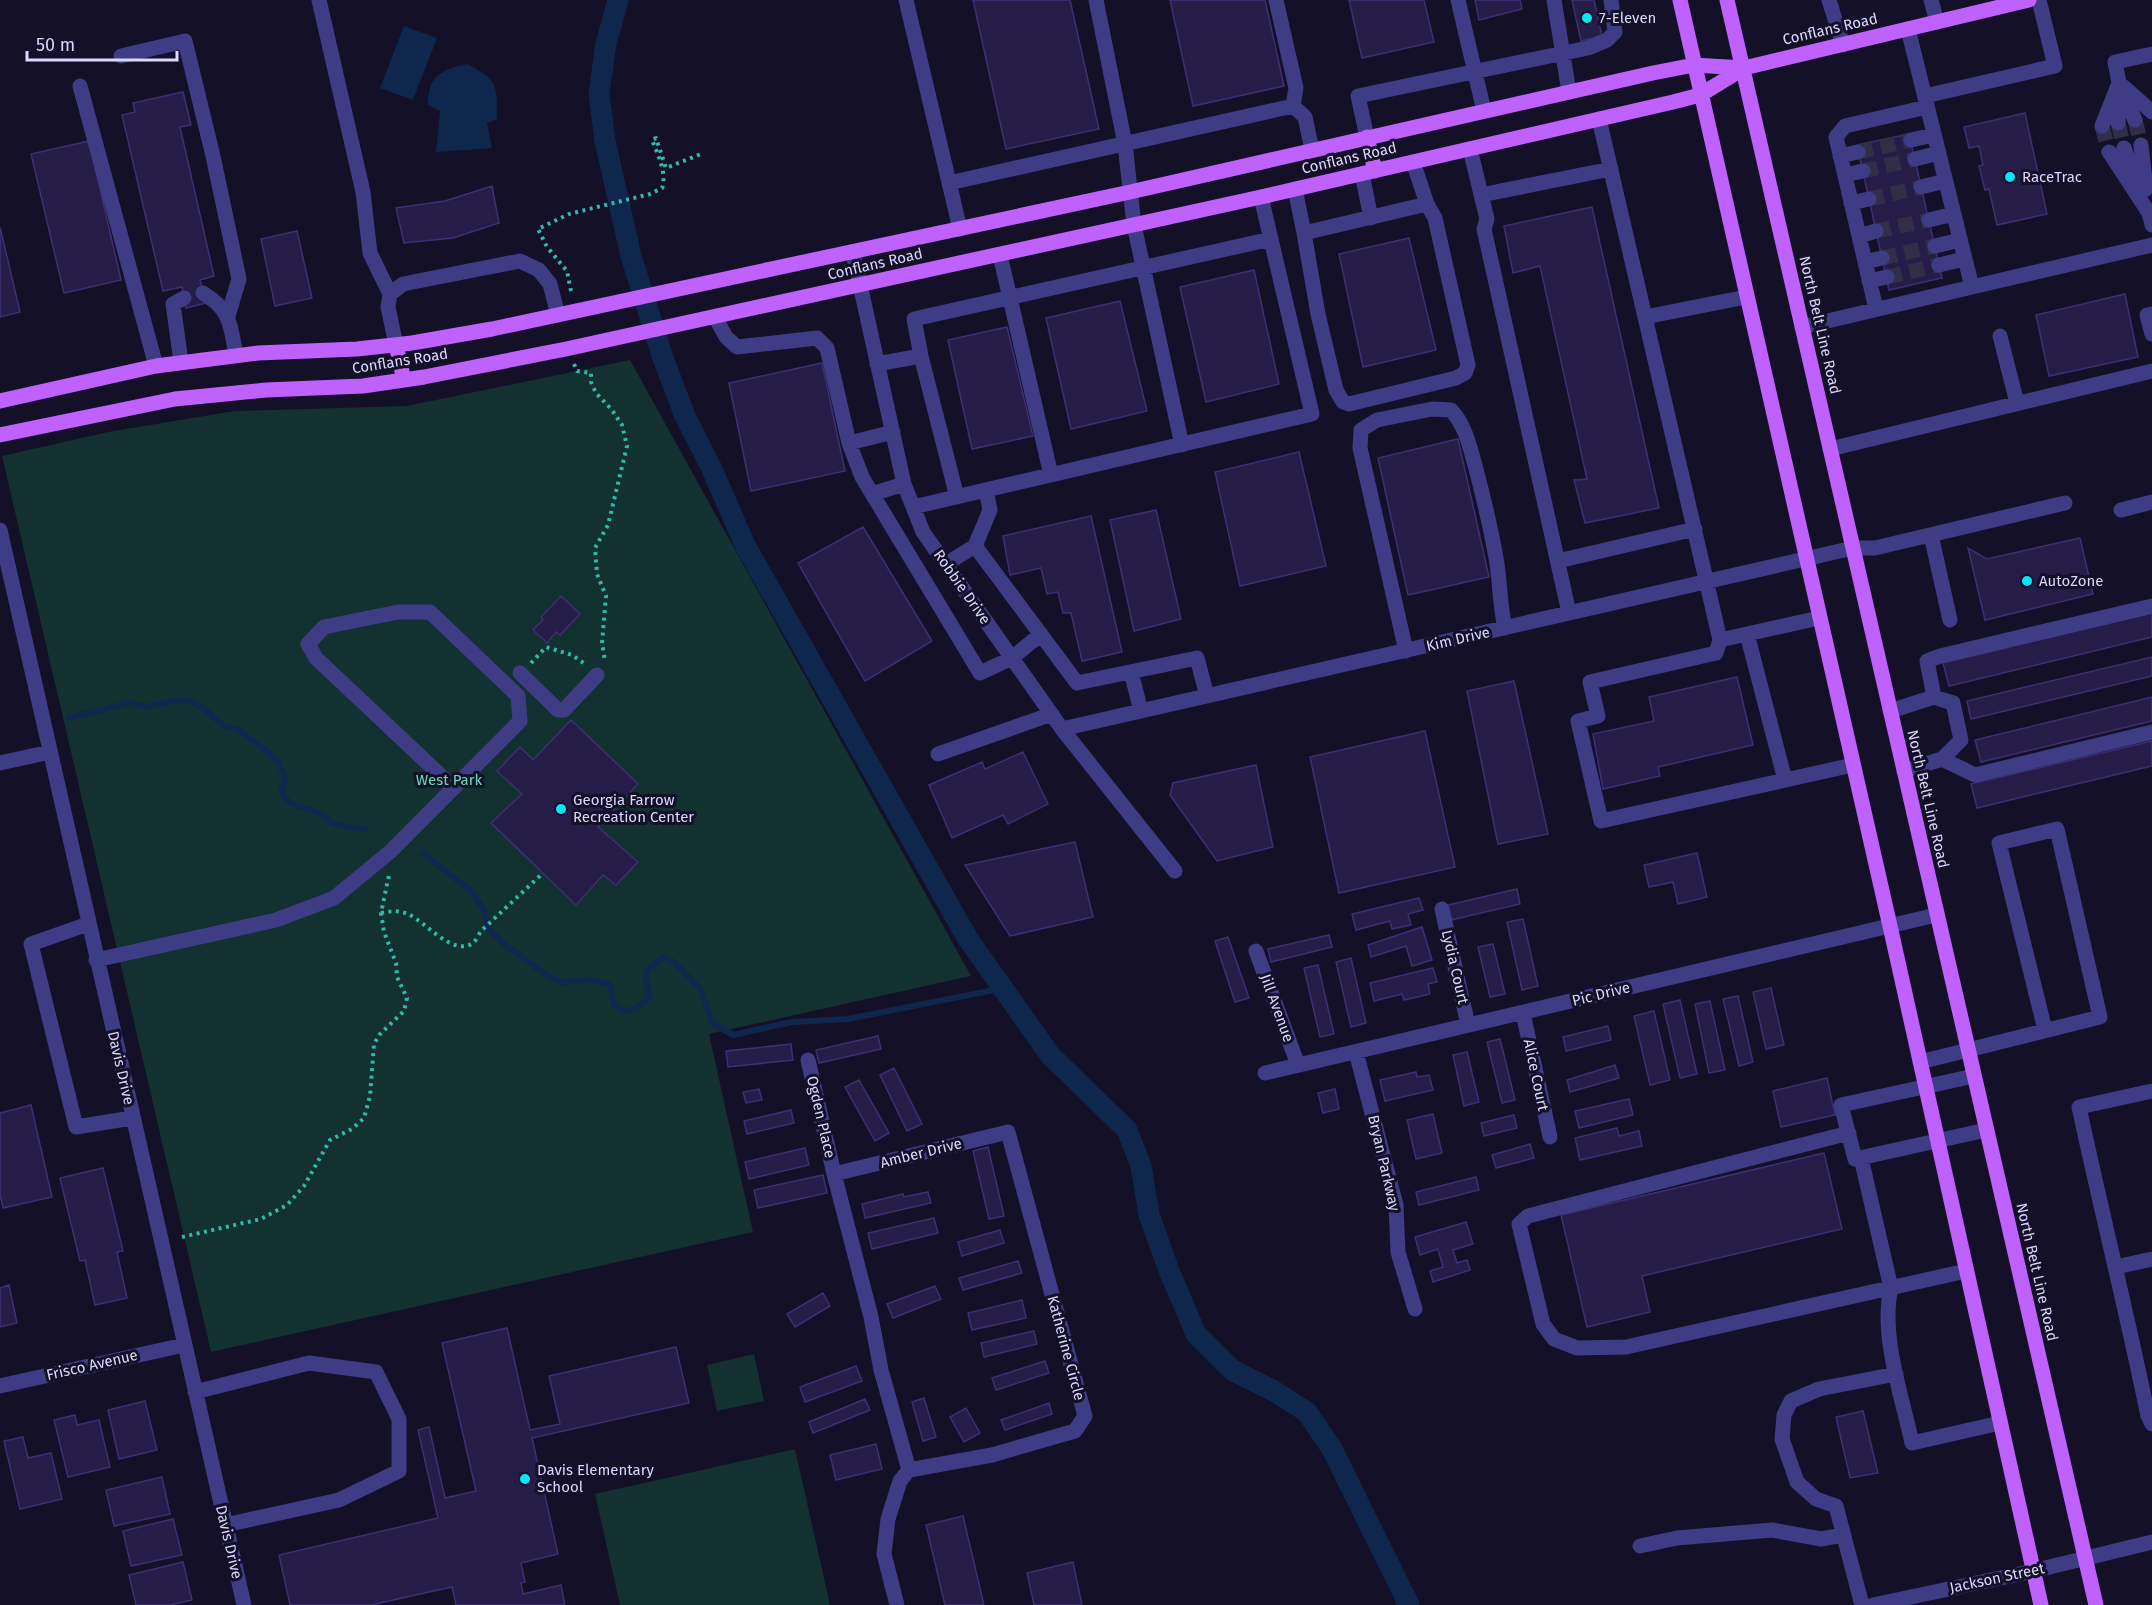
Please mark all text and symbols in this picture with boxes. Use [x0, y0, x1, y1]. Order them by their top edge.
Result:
place label: 7-Eleven [1599, 9, 1656, 27]
street label: Conflans Road [1781, 9, 1879, 49]
marker: 7-Eleven [1580, 11, 1594, 25]
scale bar [27, 24, 177, 62]
text: 50 m [36, 34, 75, 56]
street label: Conflans Road [1300, 138, 1398, 178]
place label: RaceTrac [2022, 168, 2082, 186]
marker: RaceTrac [2003, 170, 2017, 184]
street label: Conflans Road [826, 244, 924, 284]
street label: North Belt Line Road [1795, 254, 1845, 396]
street label: Conflans Road [351, 345, 449, 377]
street label: Robbie Drive [930, 546, 994, 628]
place label: AutoZone [2039, 572, 2104, 590]
marker: AutoZone [2020, 574, 2034, 588]
street label: Kim Drive [1424, 623, 1492, 655]
street label: North Belt Line Road [1903, 728, 1953, 870]
park label: West Park [416, 771, 482, 789]
place label: Georgia Farrow Recreation Center [573, 791, 694, 826]
marker: Georgia Farrow Recreation Center [554, 802, 568, 816]
street label: Lydia Court [1438, 928, 1472, 1007]
street label: Jill Avenue [1256, 971, 1298, 1045]
street label: Pic Drive [1570, 978, 1632, 1010]
street label: Davis Drive [104, 1029, 138, 1107]
street label: Alice Court [1520, 1037, 1553, 1113]
street label: Ogden Place [803, 1074, 839, 1160]
street label: Bryan Parkway [1364, 1113, 1404, 1214]
street label: Amber Drive [878, 1134, 964, 1172]
street label: North Belt Line Road [2012, 1201, 2062, 1343]
street label: Katherine Circle [1043, 1294, 1089, 1402]
street label: Frisco Avenue [45, 1346, 139, 1384]
place label: Davis Elementary School [537, 1461, 655, 1496]
marker: Davis Elementary School [518, 1472, 532, 1486]
street label: Davis Drive [212, 1503, 246, 1581]
street label: Jackson Street [1948, 1559, 2047, 1597]

